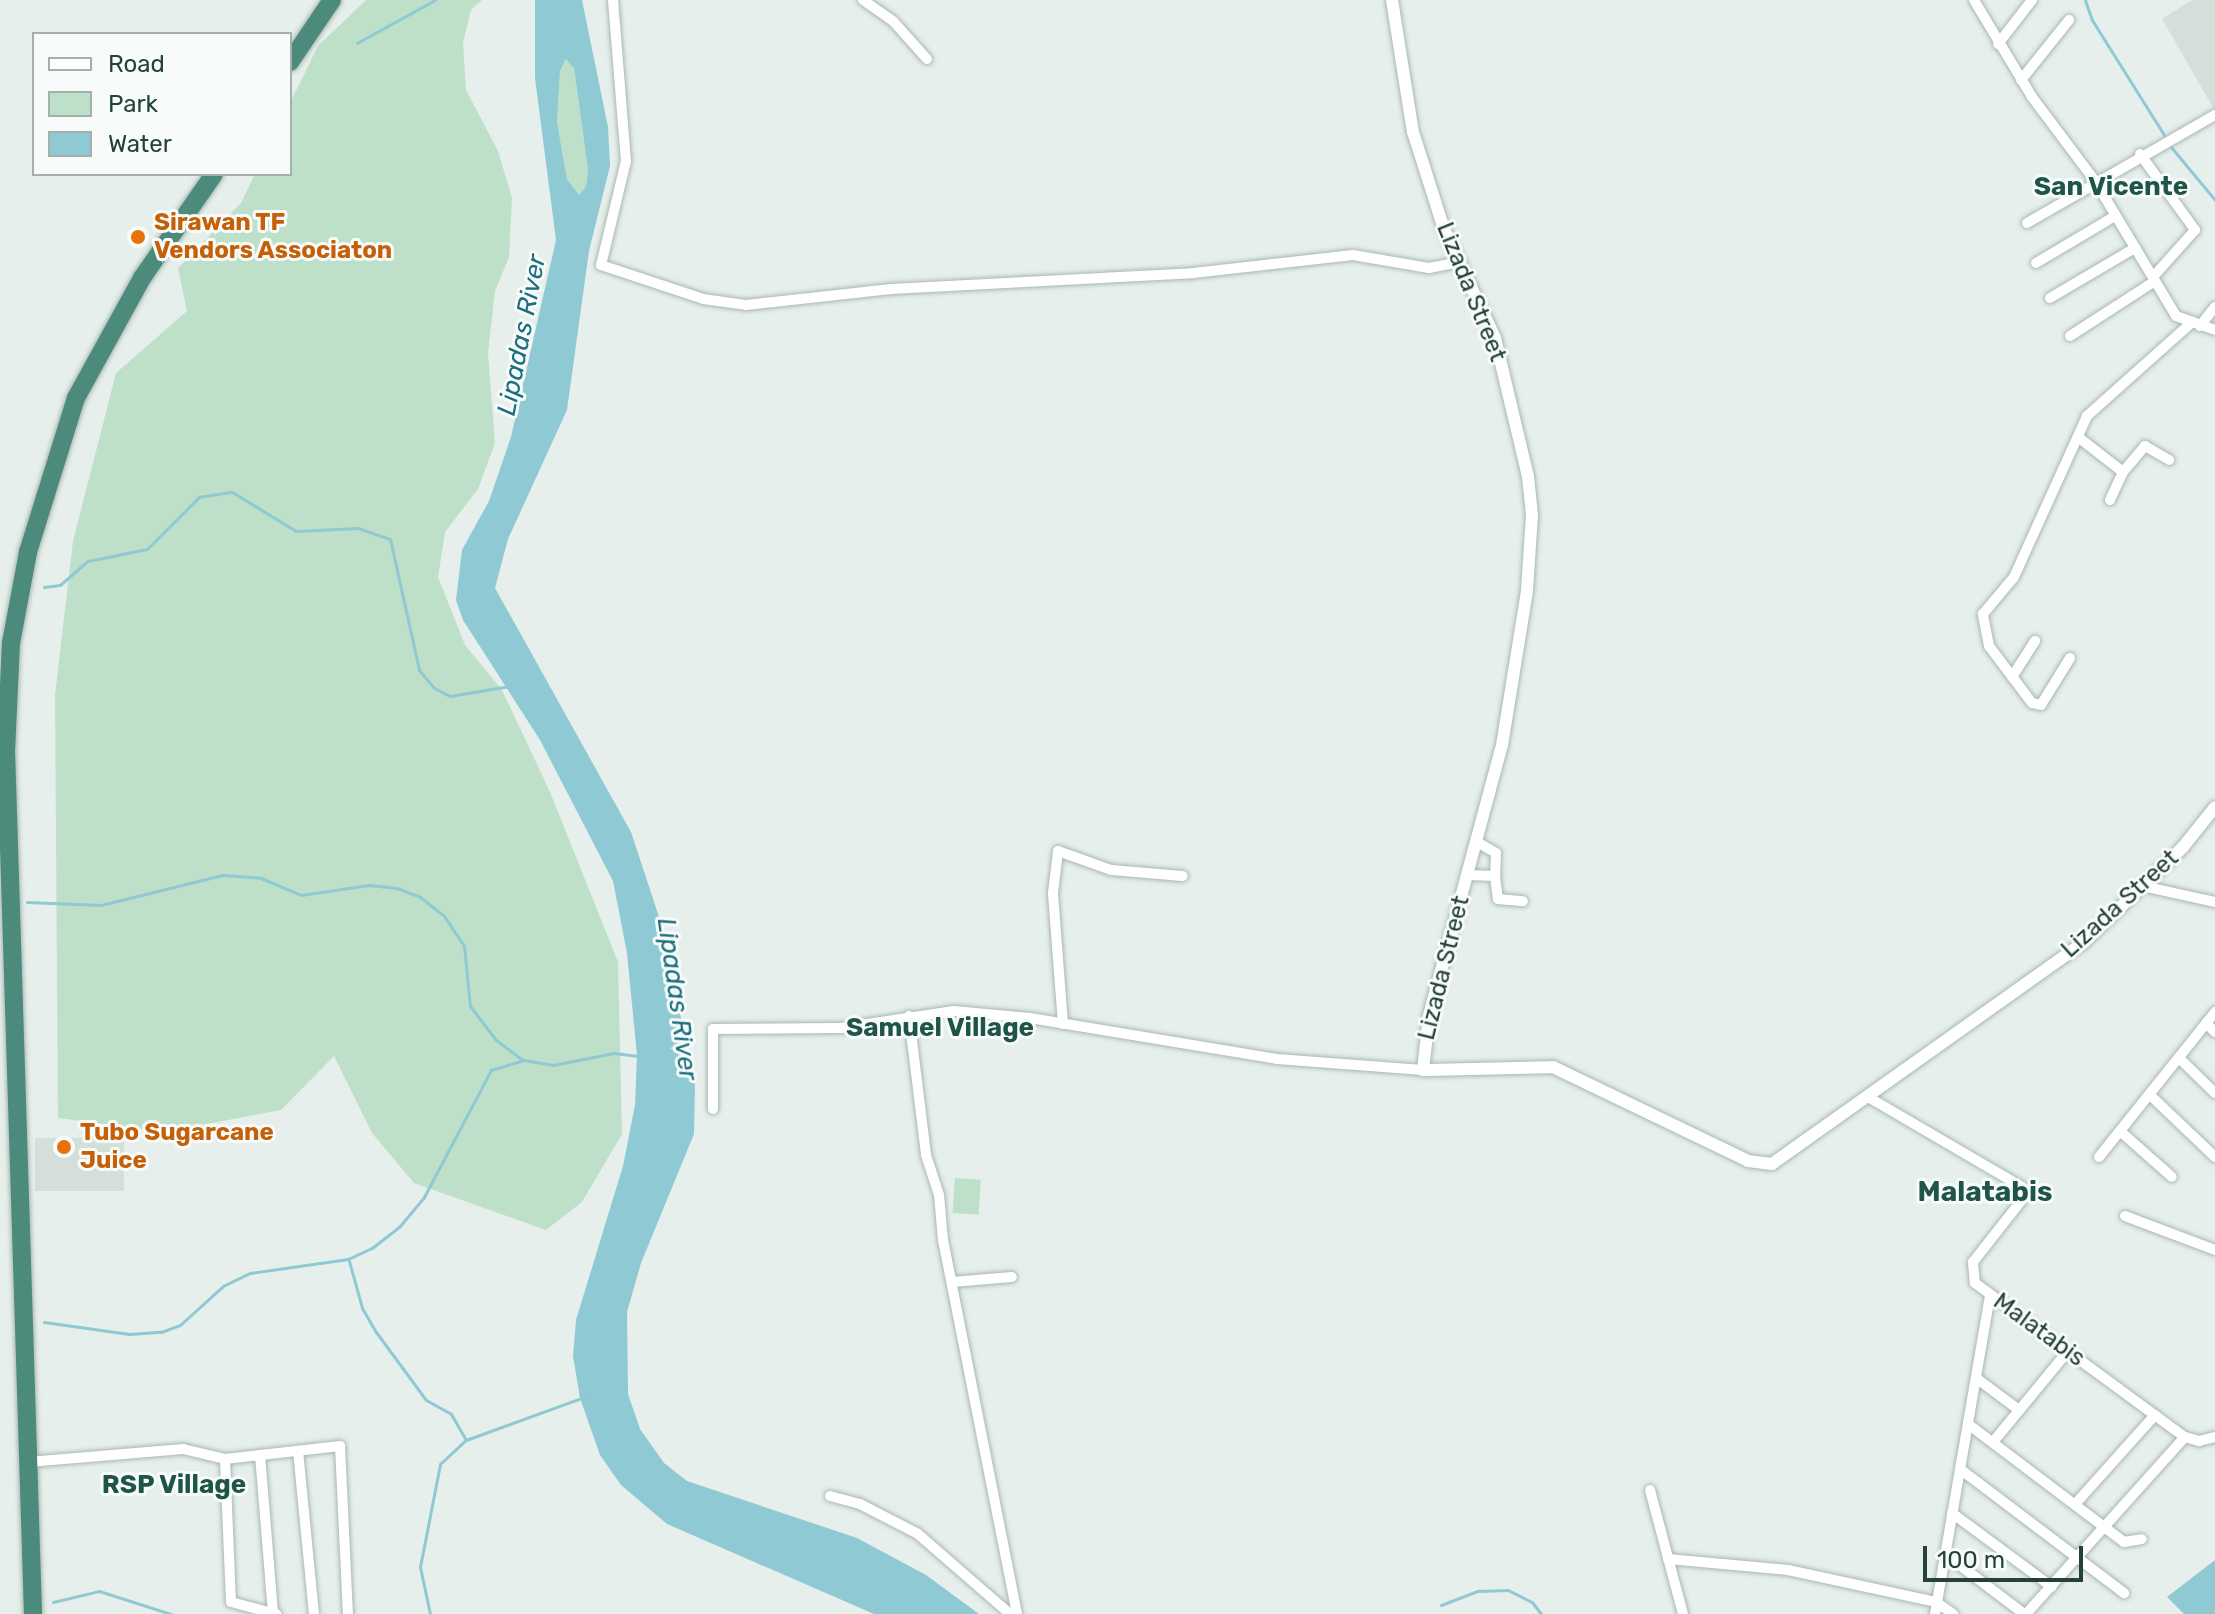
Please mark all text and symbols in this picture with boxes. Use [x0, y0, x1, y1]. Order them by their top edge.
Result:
legend [32, 32, 292, 176]
text: Road [108, 50, 165, 78]
text: Park [108, 90, 158, 118]
text: Water [108, 130, 172, 158]
district label: San Vicente [2034, 171, 2188, 203]
place label: Sirawan TF Vendors Associaton [154, 209, 393, 265]
street label: Lizada Street [1430, 218, 1512, 366]
marker: Sirawan TF Vendors Associaton [129, 228, 147, 246]
water label: Lipadas River [491, 252, 553, 418]
street label: Lizada Street [2056, 844, 2184, 964]
street label: Lizada Street [1412, 893, 1476, 1043]
water label: Lipadas River [650, 916, 704, 1082]
district label: Samuel Village [846, 1012, 1034, 1044]
place label: Tubo Sugarcane Juice [80, 1119, 274, 1175]
marker: Tubo Sugarcane Juice [55, 1138, 73, 1156]
district label: Malatabis [1918, 1175, 2052, 1209]
street label: Malatabis [1988, 1287, 2090, 1373]
district label: RSP Village [101, 1469, 247, 1501]
scale bar [1927, 1530, 2087, 1580]
text: 100 m [1937, 1546, 2005, 1574]

